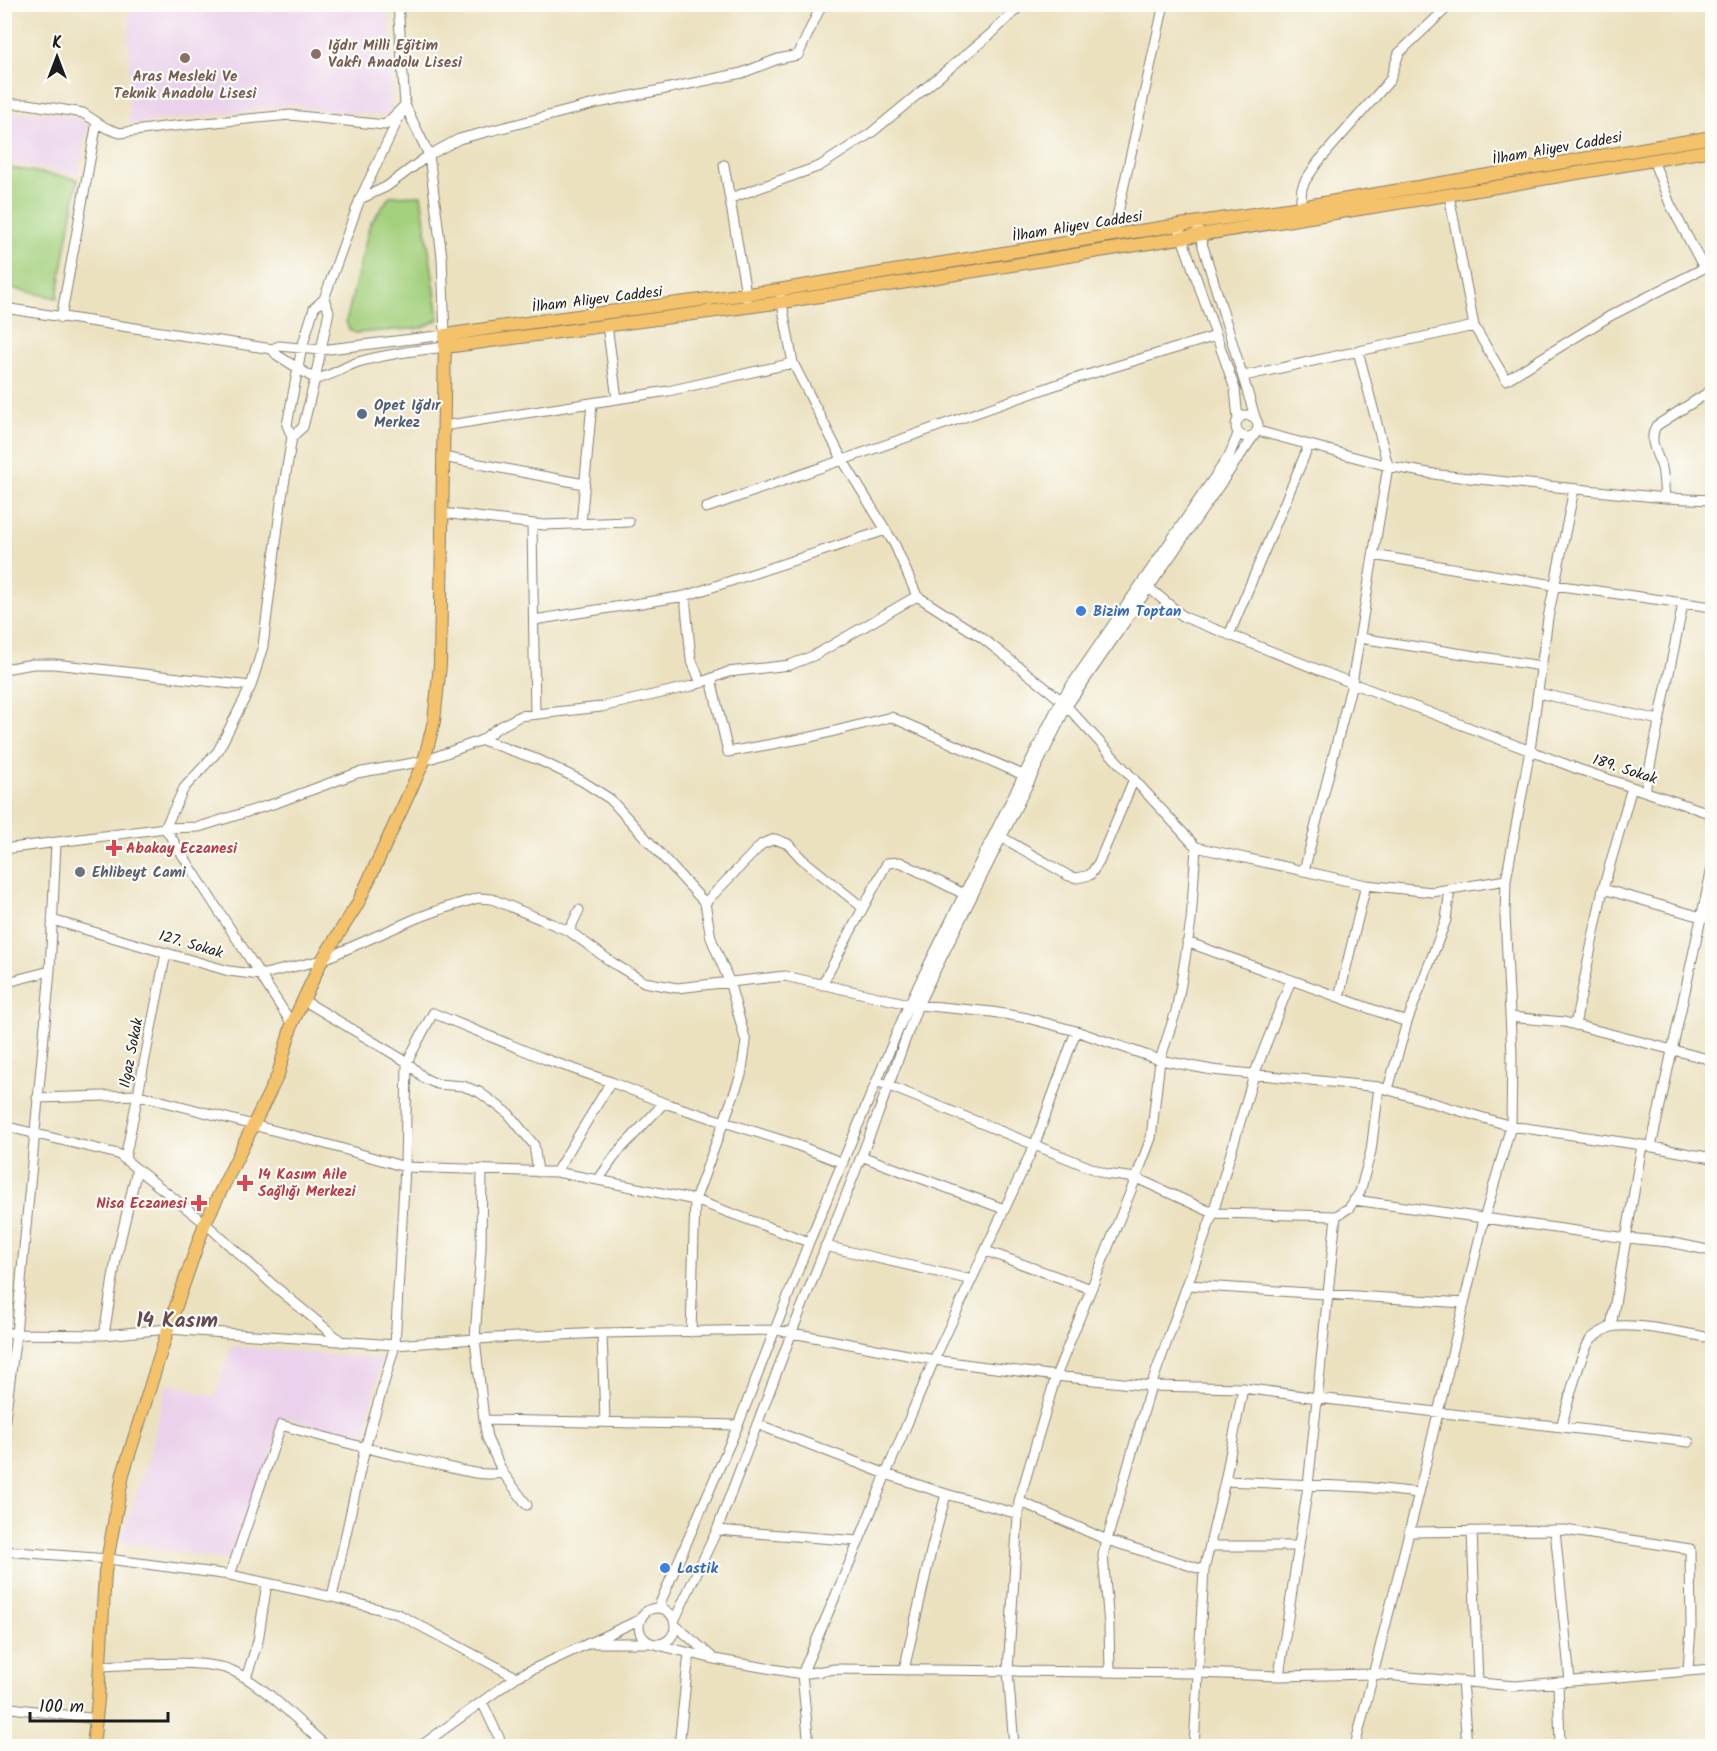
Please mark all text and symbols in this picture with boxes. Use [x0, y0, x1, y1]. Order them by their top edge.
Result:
north arrow [27, 27, 87, 87]
text: K [52, 31, 62, 56]
place label: Iğdır Milli Eğitim Vakfı Anadolu Lisesi [328, 34, 463, 75]
marker: Iğdır Milli Eğitim Vakfı Anadolu Lisesi [309, 47, 323, 61]
marker: Aras Mesleki Ve Teknik Anadolu Lisesi [178, 51, 192, 65]
place label: Aras Mesleki Ve Teknik Anadolu Lisesi [114, 65, 258, 106]
street label: İlham Aliyev Caddesi [1490, 125, 1625, 172]
street label: İlham Aliyev Caddesi [1010, 205, 1145, 249]
street label: İlham Aliyev Caddesi [530, 280, 665, 320]
place label: Opet Iğdır Merkez [374, 394, 441, 435]
marker: Opet Iğdır Merkez [355, 407, 369, 421]
place label: Bizim Toptan [1093, 600, 1181, 624]
marker: Bizim Toptan [1074, 604, 1088, 618]
street label: 189. Sokak [1589, 748, 1661, 792]
place label: Abakay Eczanesi [126, 837, 238, 861]
marker: Abakay Eczanesi [107, 841, 121, 855]
place label: Ehlibeyt Cami [92, 861, 187, 885]
marker: Ehlibeyt Cami [73, 865, 87, 879]
street label: 127. Sokak [156, 924, 227, 966]
street label: Ilgaz Sokak [113, 1015, 151, 1090]
place label: 14 Kasım Aile Sağlığı Merkezi [258, 1163, 357, 1204]
marker: 14 Kasım Aile Sağlığı Merkezi [236, 1174, 254, 1192]
place label: Nisa Eczanesi [96, 1192, 188, 1216]
marker: Nisa Eczanesi [192, 1196, 206, 1210]
district label: 14 Kasım [136, 1305, 218, 1338]
place label: Lastik [677, 1557, 719, 1581]
marker: Lastik [658, 1561, 672, 1575]
scale bar [30, 1685, 168, 1723]
text: 100 m [39, 1693, 84, 1722]

